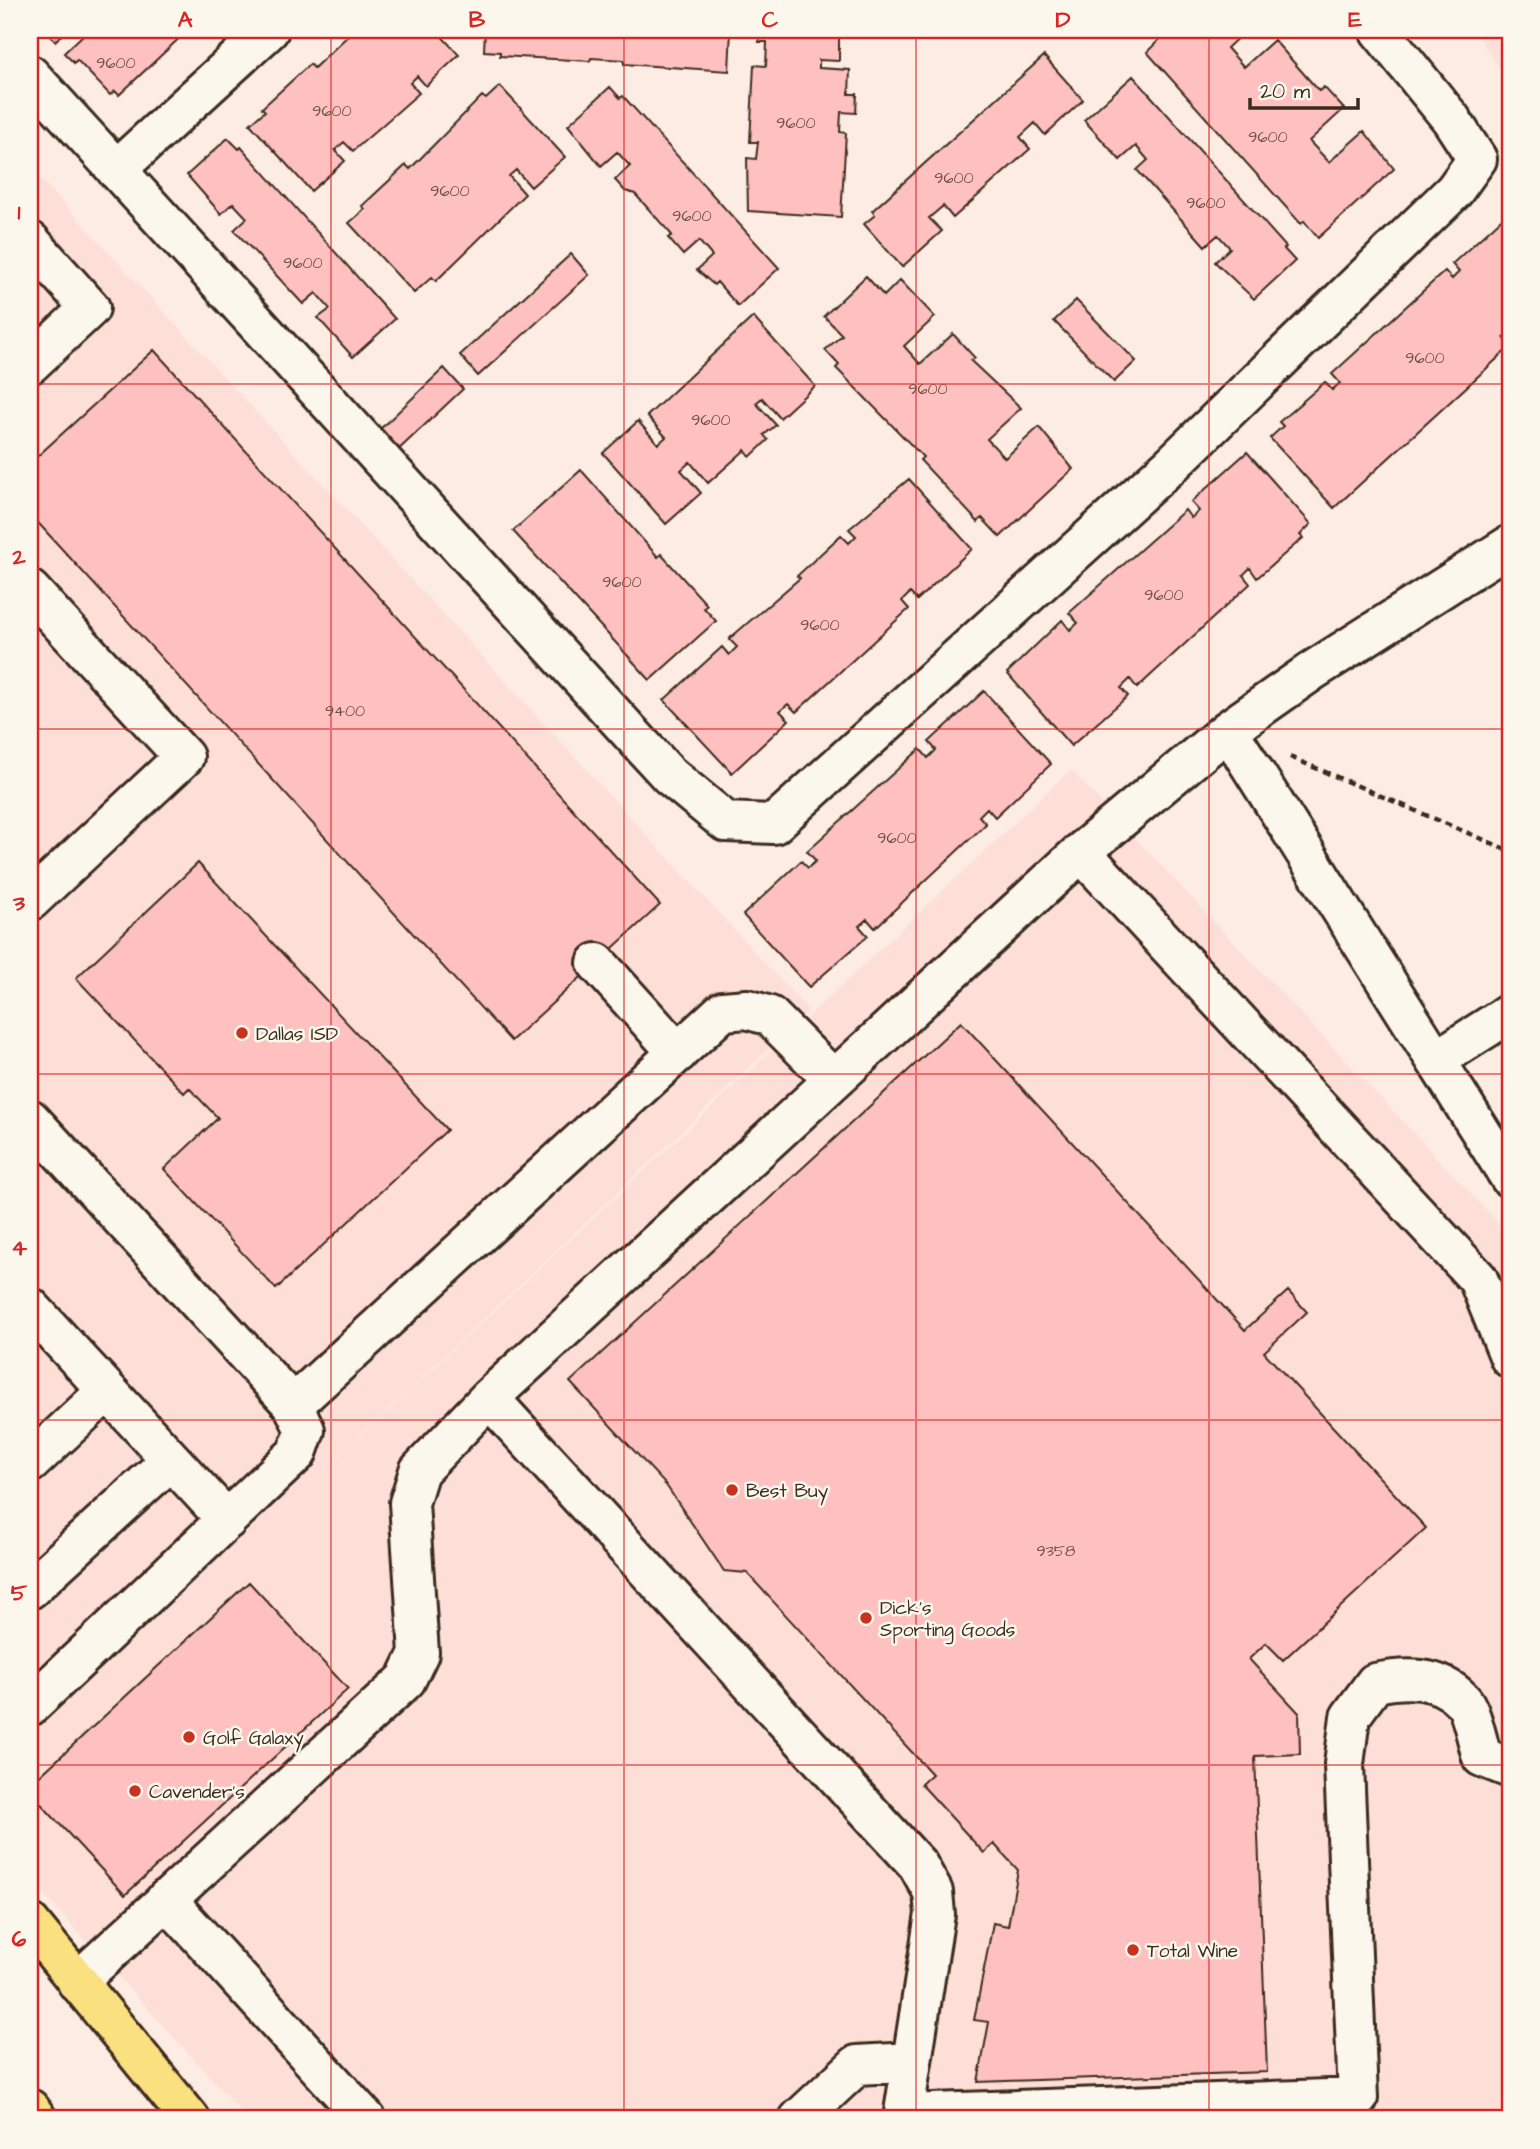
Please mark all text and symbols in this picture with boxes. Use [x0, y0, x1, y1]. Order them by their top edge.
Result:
text: A [178, 4, 193, 36]
text: B [469, 4, 486, 36]
text: C [762, 4, 779, 36]
text: D [1056, 4, 1071, 36]
text: E [1348, 4, 1362, 36]
house number: 9600 [96, 52, 136, 74]
scale bar [1250, 66, 1358, 110]
text: 20 m [1260, 77, 1311, 106]
house number: 9600 [312, 100, 352, 122]
house number: 9600 [776, 112, 816, 134]
house number: 9600 [1248, 126, 1288, 148]
house number: 9600 [934, 167, 974, 189]
house number: 9600 [430, 180, 470, 202]
house number: 9600 [1186, 192, 1226, 214]
text: 1 [18, 196, 21, 228]
house number: 9600 [672, 205, 712, 227]
house number: 9600 [283, 252, 323, 274]
house number: 9600 [1405, 347, 1445, 369]
house number: 9600 [908, 378, 948, 400]
house number: 9600 [691, 409, 731, 431]
text: 2 [11, 541, 26, 573]
house number: 9600 [602, 571, 642, 593]
house number: 9600 [1144, 584, 1184, 606]
house number: 9600 [800, 614, 840, 636]
house number: 9400 [325, 700, 365, 722]
house number: 9600 [877, 827, 917, 849]
text: 3 [12, 887, 25, 919]
place label: Dallas ISD [256, 1021, 338, 1048]
marker: Dallas ISD [234, 1025, 250, 1041]
text: 4 [11, 1232, 27, 1264]
place label: Best Buy [746, 1478, 829, 1506]
marker: Best Buy [724, 1482, 740, 1498]
house number: 9358 [1037, 1540, 1075, 1562]
text: 5 [11, 1577, 28, 1609]
place label: Dick's Sporting Goods [880, 1595, 1015, 1645]
marker: Dick's Sporting Goods [858, 1610, 874, 1626]
place label: Golf Galaxy [203, 1725, 304, 1753]
marker: Golf Galaxy [181, 1729, 197, 1745]
place label: Cavender's [149, 1779, 245, 1806]
marker: Cavender's [127, 1783, 143, 1799]
text: 6 [12, 1923, 27, 1955]
place label: Total Wine [1147, 1938, 1238, 1965]
marker: Total Wine [1125, 1942, 1141, 1958]

